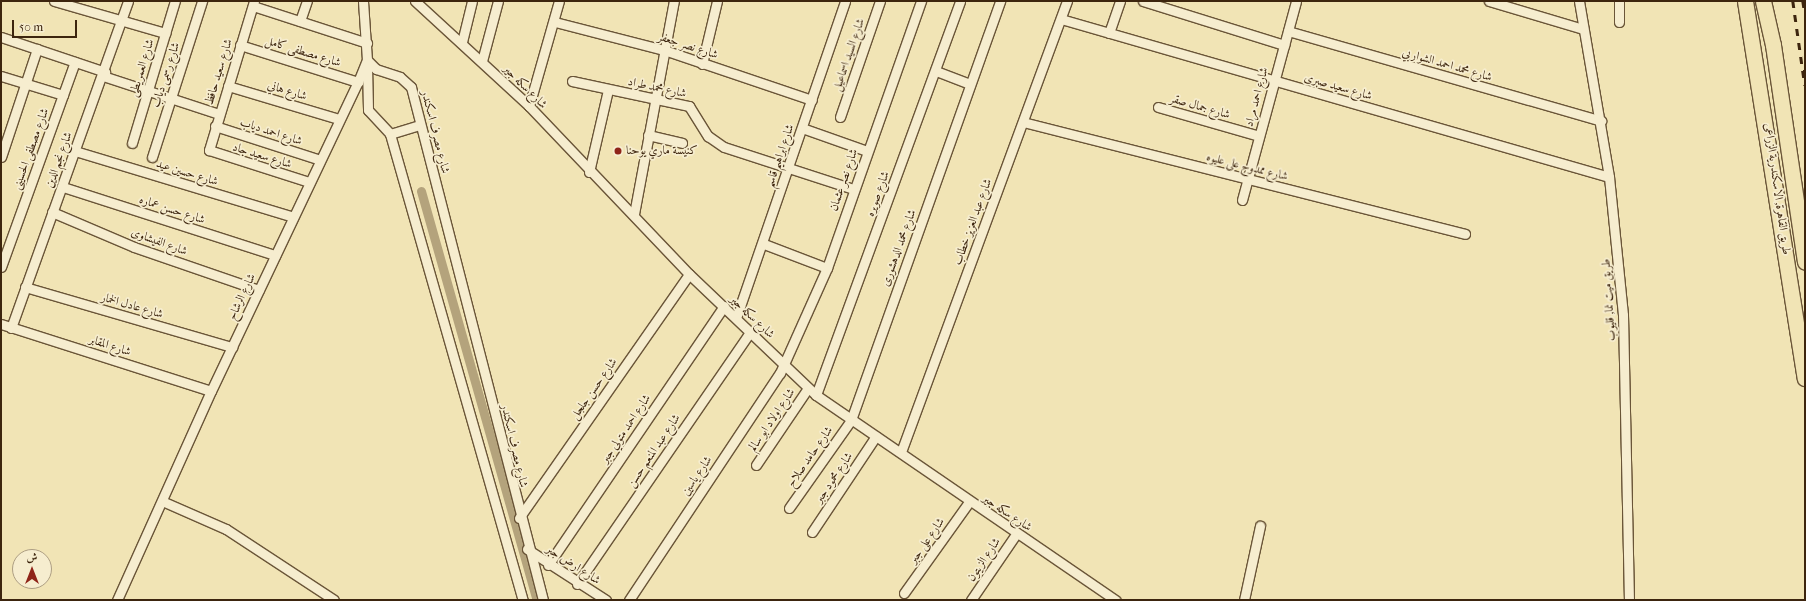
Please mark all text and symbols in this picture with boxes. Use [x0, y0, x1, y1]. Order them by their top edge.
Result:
scale bar [14, 12, 79, 38]
street label: شارع السيد اسماعيل [830, 17, 868, 93]
text: 50 m [19, 20, 43, 34]
street label: شارع نصر جعفر [656, 30, 720, 62]
street label: شارع مصطفى كامل [263, 34, 343, 70]
street label: شارع العمريطى [126, 37, 158, 99]
street label: شارع سعيد حافظ [202, 37, 236, 107]
street label: شارع رسمى دياب [149, 41, 183, 109]
street label: شارع محمد احمد الشواربي [1400, 45, 1494, 85]
street label: شارع سكه جير [500, 62, 550, 112]
street label: شارع احمد مراد [1242, 66, 1272, 128]
street label: شارع سعيد صبرى [1302, 70, 1374, 104]
street label: شارع محمد طراد [626, 75, 688, 101]
street label: شارع هاني [266, 78, 308, 104]
street label: شارع مصرف اسكندر [418, 89, 452, 175]
street label: شارع جمال صقر [1168, 92, 1232, 122]
street label: شارع مصطفى الحسينى [10, 106, 52, 192]
street label: شارع احمد دياب [238, 115, 304, 149]
street label: شارع ابراهيم قاسم [762, 122, 798, 190]
street label: طريق القاهرة, الاسكندرية الزراعى [1761, 122, 1793, 256]
street label: شارع نجم الدين [42, 130, 76, 190]
street label: شارع سعيد جاد [231, 140, 293, 172]
place label: كنيسة ماري يوحنا [626, 144, 698, 158]
marker: كنيسة ماري يوحنا [613, 146, 623, 156]
street label: شارع نصر عثمان [827, 147, 861, 213]
street label: شارع ممدوح على عليوه [1205, 150, 1289, 184]
street label: شارع حسين عيد [154, 157, 220, 189]
street label: شارع صويره [863, 169, 893, 219]
street label: شارع عبد العزيز خطاب [951, 177, 995, 267]
street label: شارع حسن عماره [137, 193, 207, 227]
street label: شارع محمد الدهشورى [878, 208, 920, 288]
street label: شارع الفيشاوى [129, 225, 189, 259]
street label: طريق ميت نما, قليوب [1599, 258, 1619, 342]
street label: شارع الرشاح [225, 271, 259, 323]
street label: شارع عادل الخمار [99, 290, 165, 322]
street label: شارع سكه جير [727, 292, 777, 342]
street label: شارع المقابر [87, 332, 133, 360]
street label: شارع حسن جلجل [568, 355, 620, 423]
street label: شارع اولاد ابو سالم [746, 386, 798, 454]
street label: شارع احمد متولي جبر [598, 392, 654, 466]
street label: شارع مصرف اسكندر [497, 403, 531, 489]
street label: شارع عبد المنعم حسن [624, 412, 684, 490]
street label: شارع حامد صلاح [784, 424, 836, 490]
street label: شارع محمود جبر [812, 450, 856, 506]
street label: شارع ياسين [679, 454, 715, 498]
street label: شارع سكه جير [980, 491, 1034, 535]
street label: شارع على جبر [906, 515, 948, 567]
street label: شارع الزيتون [964, 535, 1004, 585]
street label: شارع ارض جبر [543, 542, 603, 588]
north arrow [12, 549, 52, 589]
text: ش [27, 551, 37, 564]

